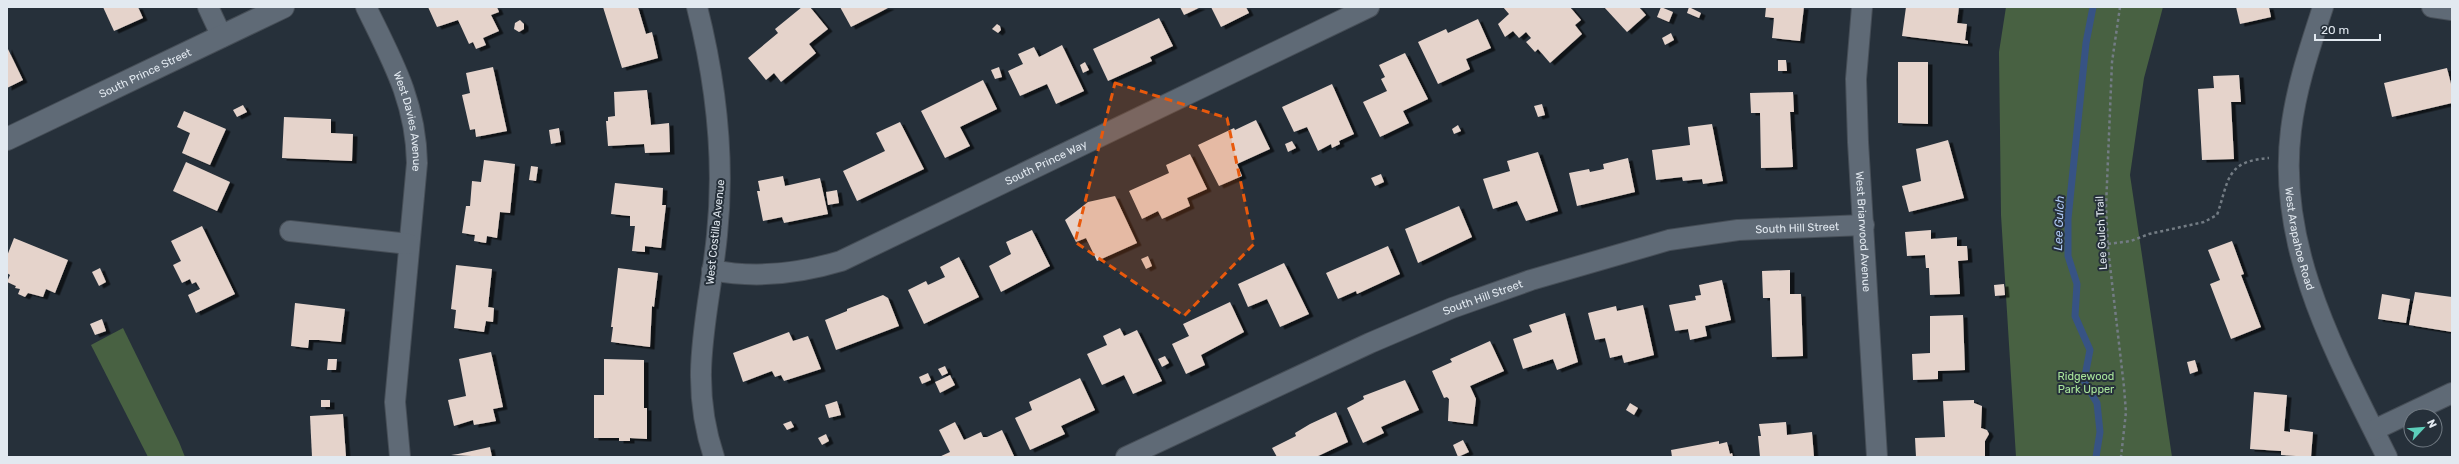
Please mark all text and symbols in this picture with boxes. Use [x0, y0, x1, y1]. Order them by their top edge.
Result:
scale bar [2315, 16, 2380, 42]
text: 20 m [2321, 23, 2349, 37]
street label: South Prince Street [97, 46, 194, 101]
street label: West Davies Avenue [390, 70, 423, 172]
street label: South Prince Way [1003, 138, 1089, 188]
street label: West Briarwood Avenue [1853, 171, 1873, 292]
street label: West Costilla Avenue [703, 179, 727, 285]
street label: West Arapahoe Road [2282, 186, 2317, 292]
water label: Lee Gulch [2051, 195, 2067, 251]
street label: Lee Gulch Trail [2093, 196, 2110, 270]
street label: South Hill Street [1755, 220, 1840, 236]
street label: South Hill Street [1441, 277, 1525, 318]
park label: Ridgewood Park Upper [2058, 370, 2115, 396]
north arrow [2403, 408, 2443, 448]
text: N [2424, 417, 2439, 430]

